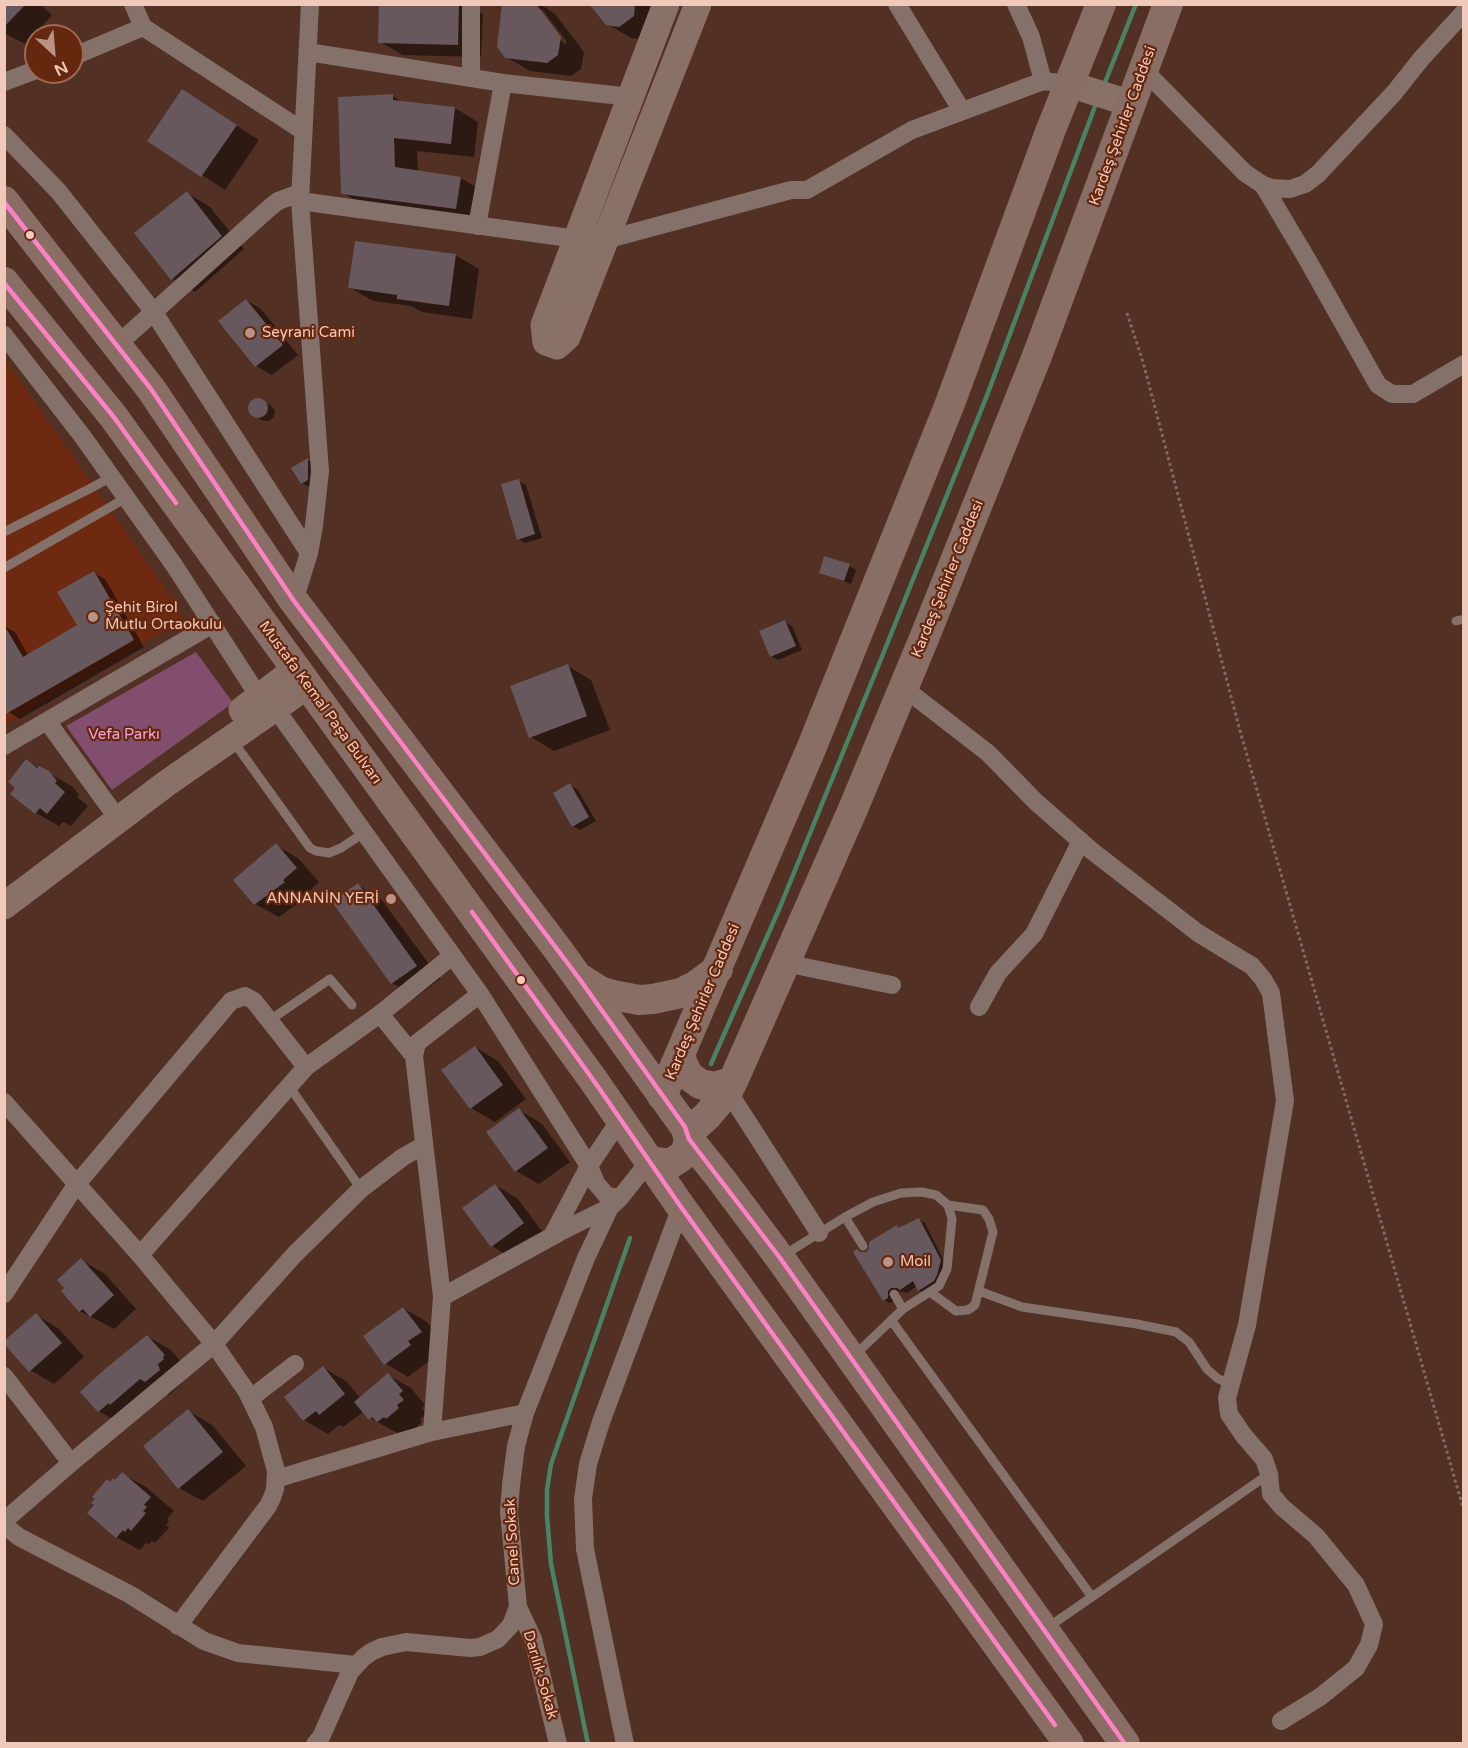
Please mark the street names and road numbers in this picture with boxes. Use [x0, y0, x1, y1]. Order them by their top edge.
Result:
street label: Kardeş Şehirler Caddesi [1086, 44, 1160, 208]
street label: Kardeş Şehirler Caddesi [908, 498, 988, 660]
street label: Mustafa Kemal Paşa Bulvarı [255, 618, 385, 788]
street label: Kardeş Şehirler Caddesi [662, 921, 744, 1083]
street label: Canel Sokak [502, 1498, 524, 1586]
street label: Darılık Sokak [519, 1629, 561, 1721]

